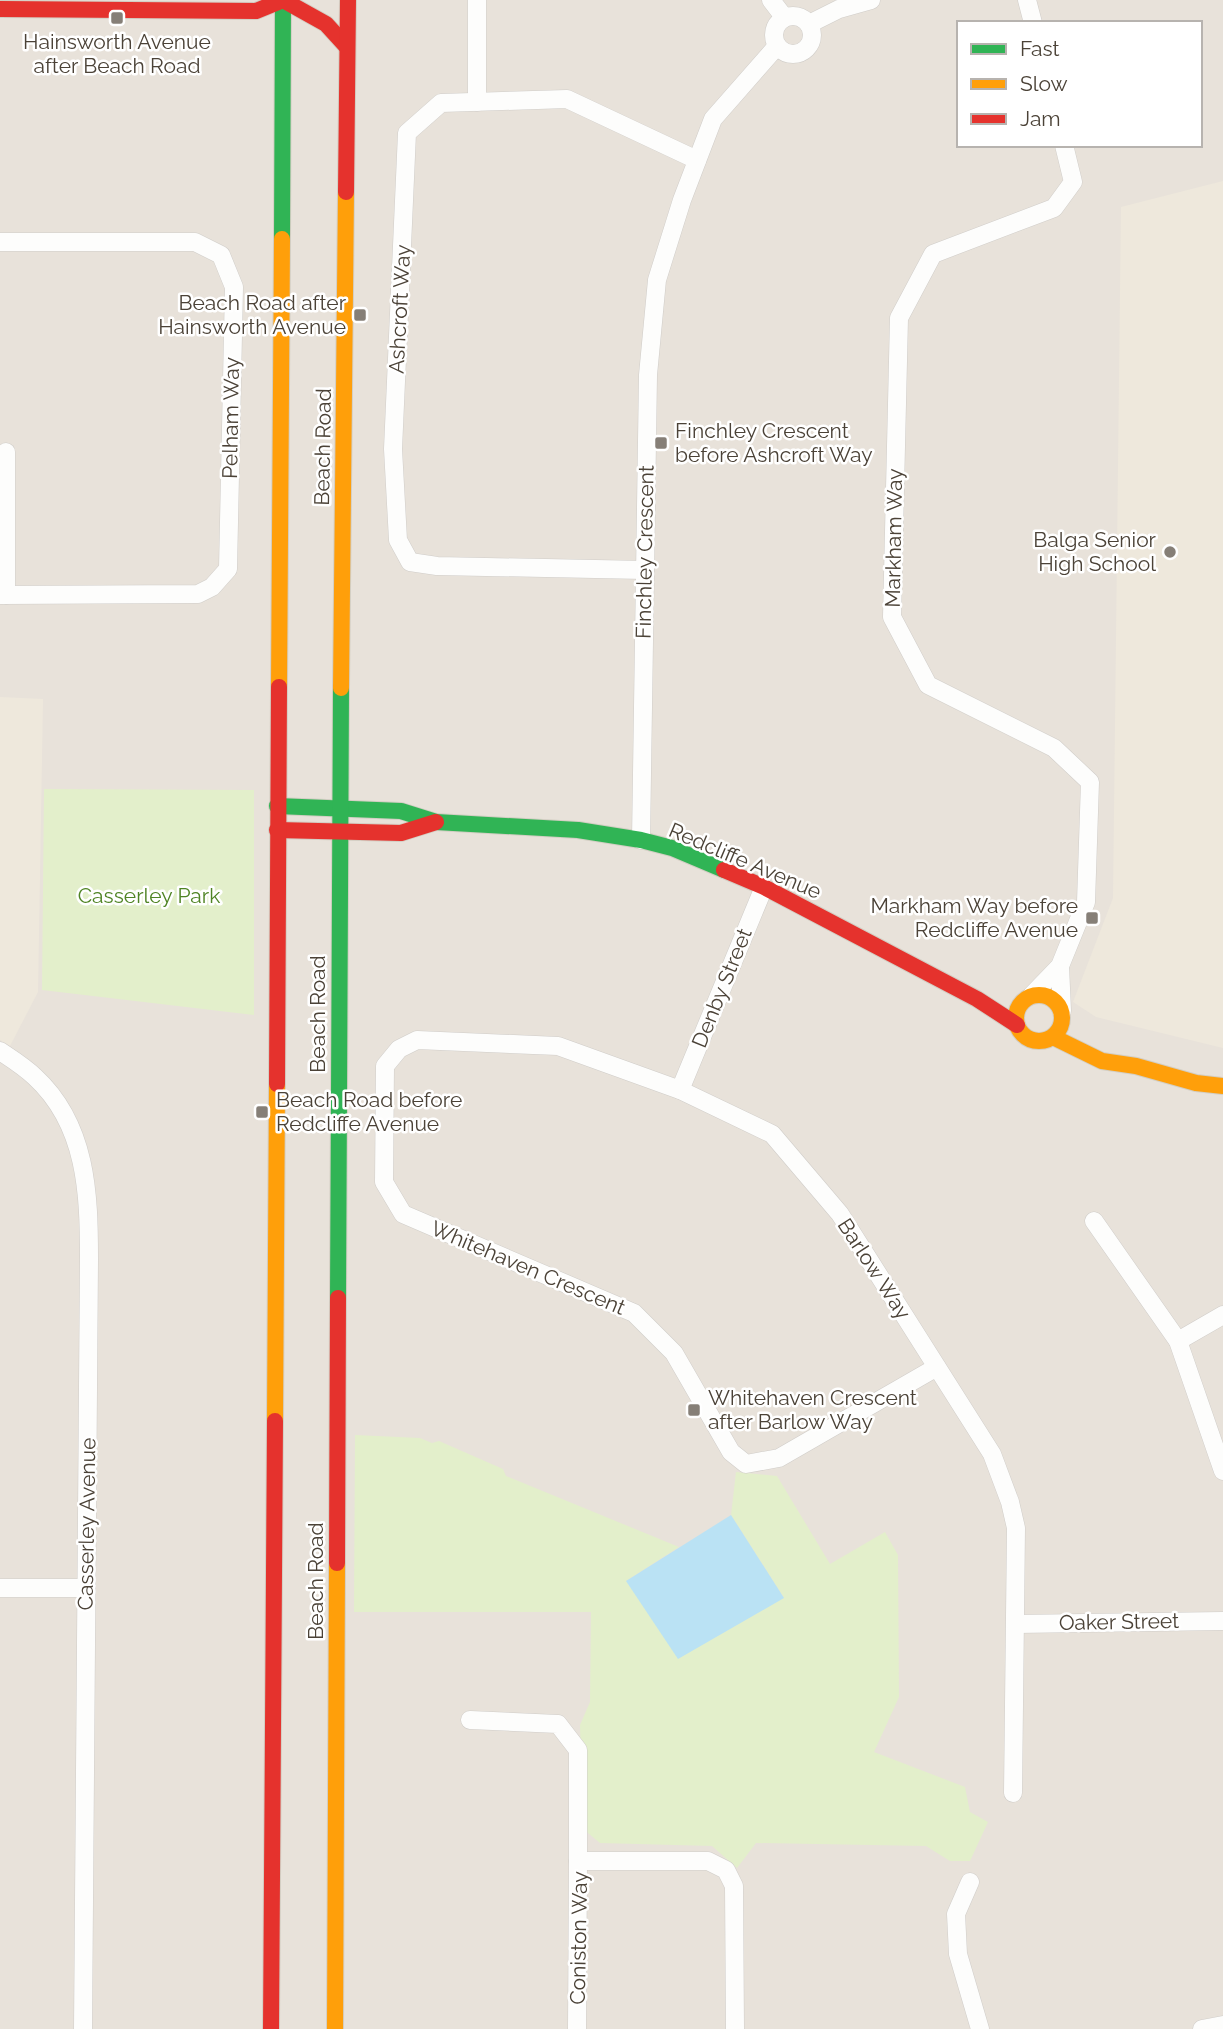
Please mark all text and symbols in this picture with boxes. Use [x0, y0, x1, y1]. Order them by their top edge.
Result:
marker: Hainsworth Avenue after Beach Road [109, 10, 125, 26]
legend [957, 21, 1202, 147]
place label: Hainsworth Avenue after Beach Road [23, 29, 211, 78]
text: Fast [1020, 36, 1060, 61]
text: Slow [1020, 71, 1068, 96]
text: Jam [1020, 106, 1061, 131]
street label: Ashcroft Way [384, 244, 415, 374]
place label: Beach Road after Hainsworth Avenue [158, 290, 347, 339]
marker: Beach Road after Hainsworth Avenue [352, 307, 368, 323]
street label: Pelham Way [217, 357, 244, 479]
street label: Beach Road [309, 388, 336, 506]
place label: Finchley Crescent before Ashcroft Way [675, 418, 873, 467]
marker: Finchley Crescent before Ashcroft Way [653, 435, 669, 451]
street label: Finchley Crescent [630, 465, 659, 639]
street label: Markham Way [880, 468, 907, 608]
place label: Balga Senior High School [1033, 527, 1157, 576]
marker: Balga Senior High School [1162, 544, 1178, 560]
street label: Redcliffe Avenue [665, 817, 825, 904]
park label: Casserley Park [78, 883, 220, 908]
place label: Markham Way before Redcliffe Avenue [870, 893, 1078, 942]
marker: Markham Way before Redcliffe Avenue [1084, 910, 1100, 926]
street label: Denby Street [686, 924, 757, 1051]
street label: Beach Road [305, 955, 330, 1073]
place label: Beach Road before Redcliffe Avenue [276, 1087, 462, 1136]
marker: Beach Road before Redcliffe Avenue [254, 1104, 270, 1120]
street label: Barlow Way [833, 1214, 916, 1324]
street label: Whitehaven Crescent [427, 1215, 629, 1320]
place label: Whitehaven Crescent after Barlow Way [708, 1385, 917, 1434]
marker: Whitehaven Crescent after Barlow Way [686, 1402, 702, 1418]
street label: Casserley Avenue [72, 1437, 101, 1611]
street label: Beach Road [303, 1522, 328, 1640]
street label: Oaker Street [1059, 1608, 1179, 1635]
street label: Coniston Way [565, 1871, 592, 2005]

